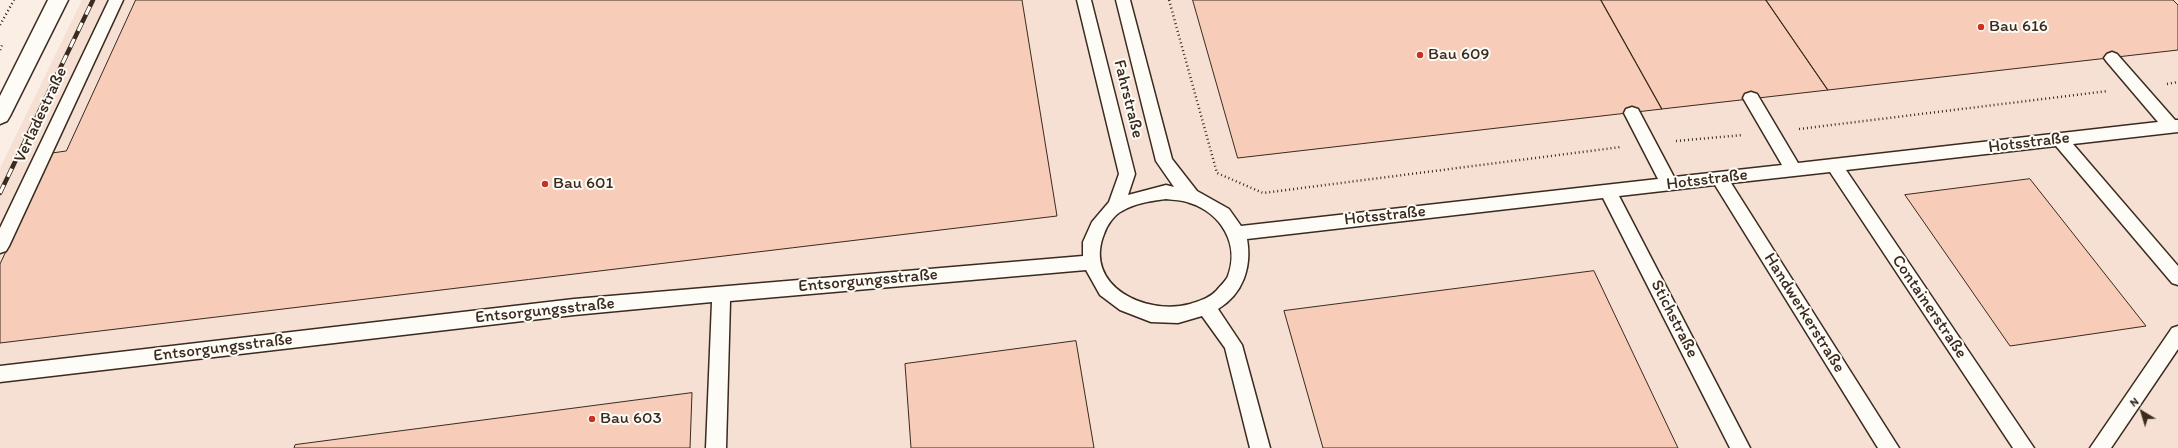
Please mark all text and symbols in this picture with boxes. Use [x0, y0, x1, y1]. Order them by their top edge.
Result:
place label: Bau 616 [1989, 17, 2048, 37]
marker: Bau 616 [1976, 22, 1986, 32]
place label: Bau 609 [1428, 45, 1489, 65]
marker: Bau 609 [1415, 50, 1425, 60]
street label: Fahrstraße [1108, 58, 1148, 140]
street label: Verladestraße [10, 64, 72, 166]
street label: Hotsstraße [1987, 128, 2071, 158]
street label: Hotsstraße [1665, 165, 1749, 195]
place label: Bau 601 [553, 174, 613, 194]
marker: Bau 601 [540, 179, 550, 189]
street label: Hotsstraße [1343, 202, 1427, 230]
street label: Handwerkerstraße [1759, 249, 1849, 377]
street label: Containerstraße [1887, 251, 1971, 363]
street label: Entsorgungsstraße [797, 265, 939, 297]
street label: Stichstraße [1646, 277, 1702, 361]
street label: Entsorgungsstraße [474, 294, 616, 328]
street label: Entsorgungsstraße [152, 329, 294, 367]
north arrow [2122, 392, 2162, 432]
text: N [2127, 395, 2141, 410]
place label: Bau 603 [600, 409, 662, 429]
marker: Bau 603 [587, 414, 597, 424]

